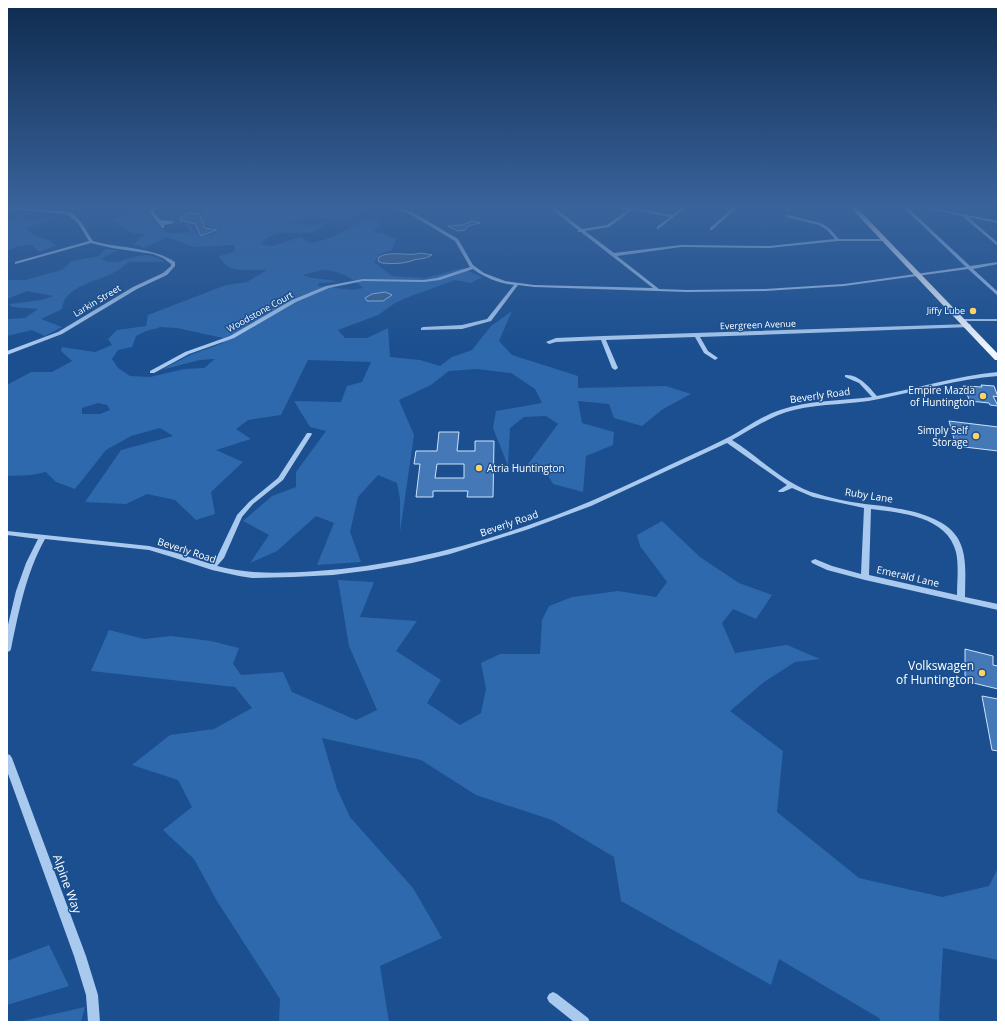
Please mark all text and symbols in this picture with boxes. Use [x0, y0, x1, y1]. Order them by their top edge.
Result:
street label: Larkin Street [71, 281, 123, 320]
street label: Woodstone Court [224, 288, 295, 335]
place label: Jiffy Lube [926, 304, 965, 317]
marker: Jiffy Lube [968, 306, 978, 316]
street label: Evergreen Avenue [720, 317, 796, 332]
place label: Empire Mazda of Huntington [908, 383, 975, 409]
street label: Beverly Road [789, 384, 851, 406]
marker: Empire Mazda of Huntington [978, 391, 988, 401]
place label: Simply Self Storage [917, 423, 969, 449]
marker: Simply Self Storage [971, 431, 981, 441]
place label: Atria Huntington [487, 461, 565, 475]
marker: Atria Huntington [474, 463, 484, 473]
street label: Ruby Lane [844, 484, 894, 506]
street label: Beverly Road [478, 506, 540, 540]
street label: Beverly Road [156, 534, 218, 566]
street label: Emerald Lane [875, 562, 941, 590]
place label: Volkswagen of Huntington [896, 657, 974, 688]
marker: Volkswagen of Huntington [977, 668, 987, 678]
street label: Alpine Way [49, 852, 86, 917]

